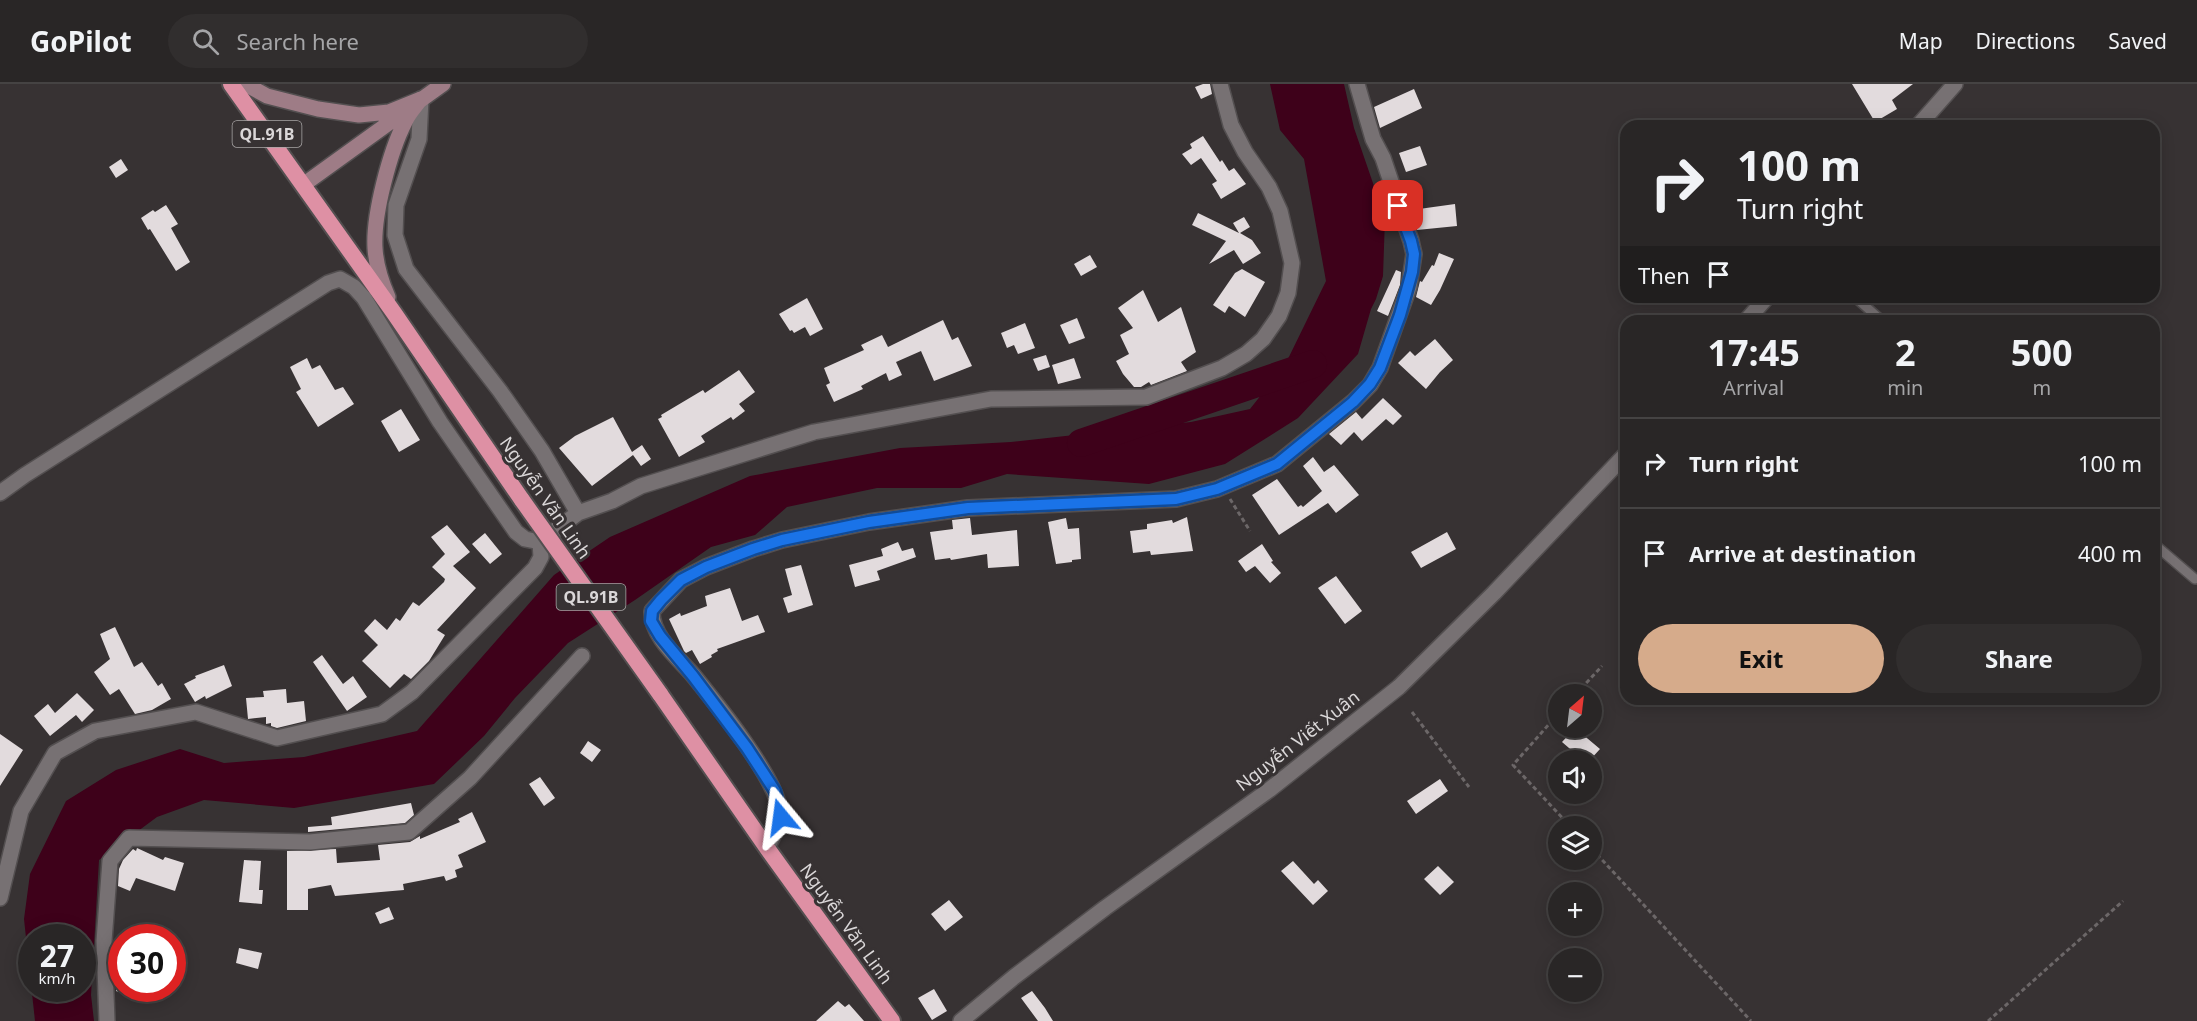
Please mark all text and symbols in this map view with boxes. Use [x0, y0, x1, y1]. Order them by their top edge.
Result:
search box [168, 14, 588, 68]
text: GoPilot [30, 22, 132, 60]
icon: search [189, 25, 222, 58]
text: Search here [237, 26, 359, 56]
text: Map [1899, 27, 1943, 55]
text: Directions [1976, 27, 2075, 55]
text: Saved [2108, 27, 2167, 55]
road number: QL.91B [232, 121, 302, 147]
text: 100 m [1737, 136, 1861, 193]
icon: right [1638, 144, 1716, 222]
pin [1372, 180, 1423, 231]
icon: arrive [1381, 189, 1414, 222]
text: Turn right [1737, 190, 1863, 227]
icon: arrive [1702, 258, 1735, 291]
text: Then [1638, 260, 1690, 290]
text: 17:45 [1707, 328, 1800, 377]
text: 2 [1895, 328, 1916, 377]
text: 500 [2011, 328, 2073, 377]
text: Arrival [1723, 374, 1784, 401]
text: min [1887, 374, 1923, 401]
text: m [2032, 374, 2051, 401]
street label: Nguyễn Văn Linh [495, 432, 597, 563]
icon: right [1638, 447, 1671, 480]
text: Turn right [1689, 448, 1799, 478]
text: 100 m [2078, 448, 2142, 478]
icon: arrive [1638, 537, 1671, 570]
text: Arrive at destination [1689, 538, 1916, 568]
text: 400 m [2078, 538, 2142, 568]
road number: QL.91B [556, 584, 626, 610]
button: Exit [1638, 624, 1884, 693]
button: Share [1896, 624, 2142, 693]
street label: Nguyễn Viết Xuân [1231, 684, 1364, 796]
north arrow [1548, 684, 1602, 738]
map controls [1548, 684, 1602, 1002]
button: sound [1548, 750, 1602, 804]
position arrow [749, 785, 813, 849]
button: layers [1548, 816, 1602, 870]
street label: Nguyễn Văn Linh [795, 858, 899, 989]
button: + [1548, 882, 1602, 936]
speed limit sign: 30 [108, 924, 186, 1002]
text: 27 [40, 935, 74, 976]
button: − [1548, 948, 1602, 1002]
text: km/h [39, 968, 75, 988]

